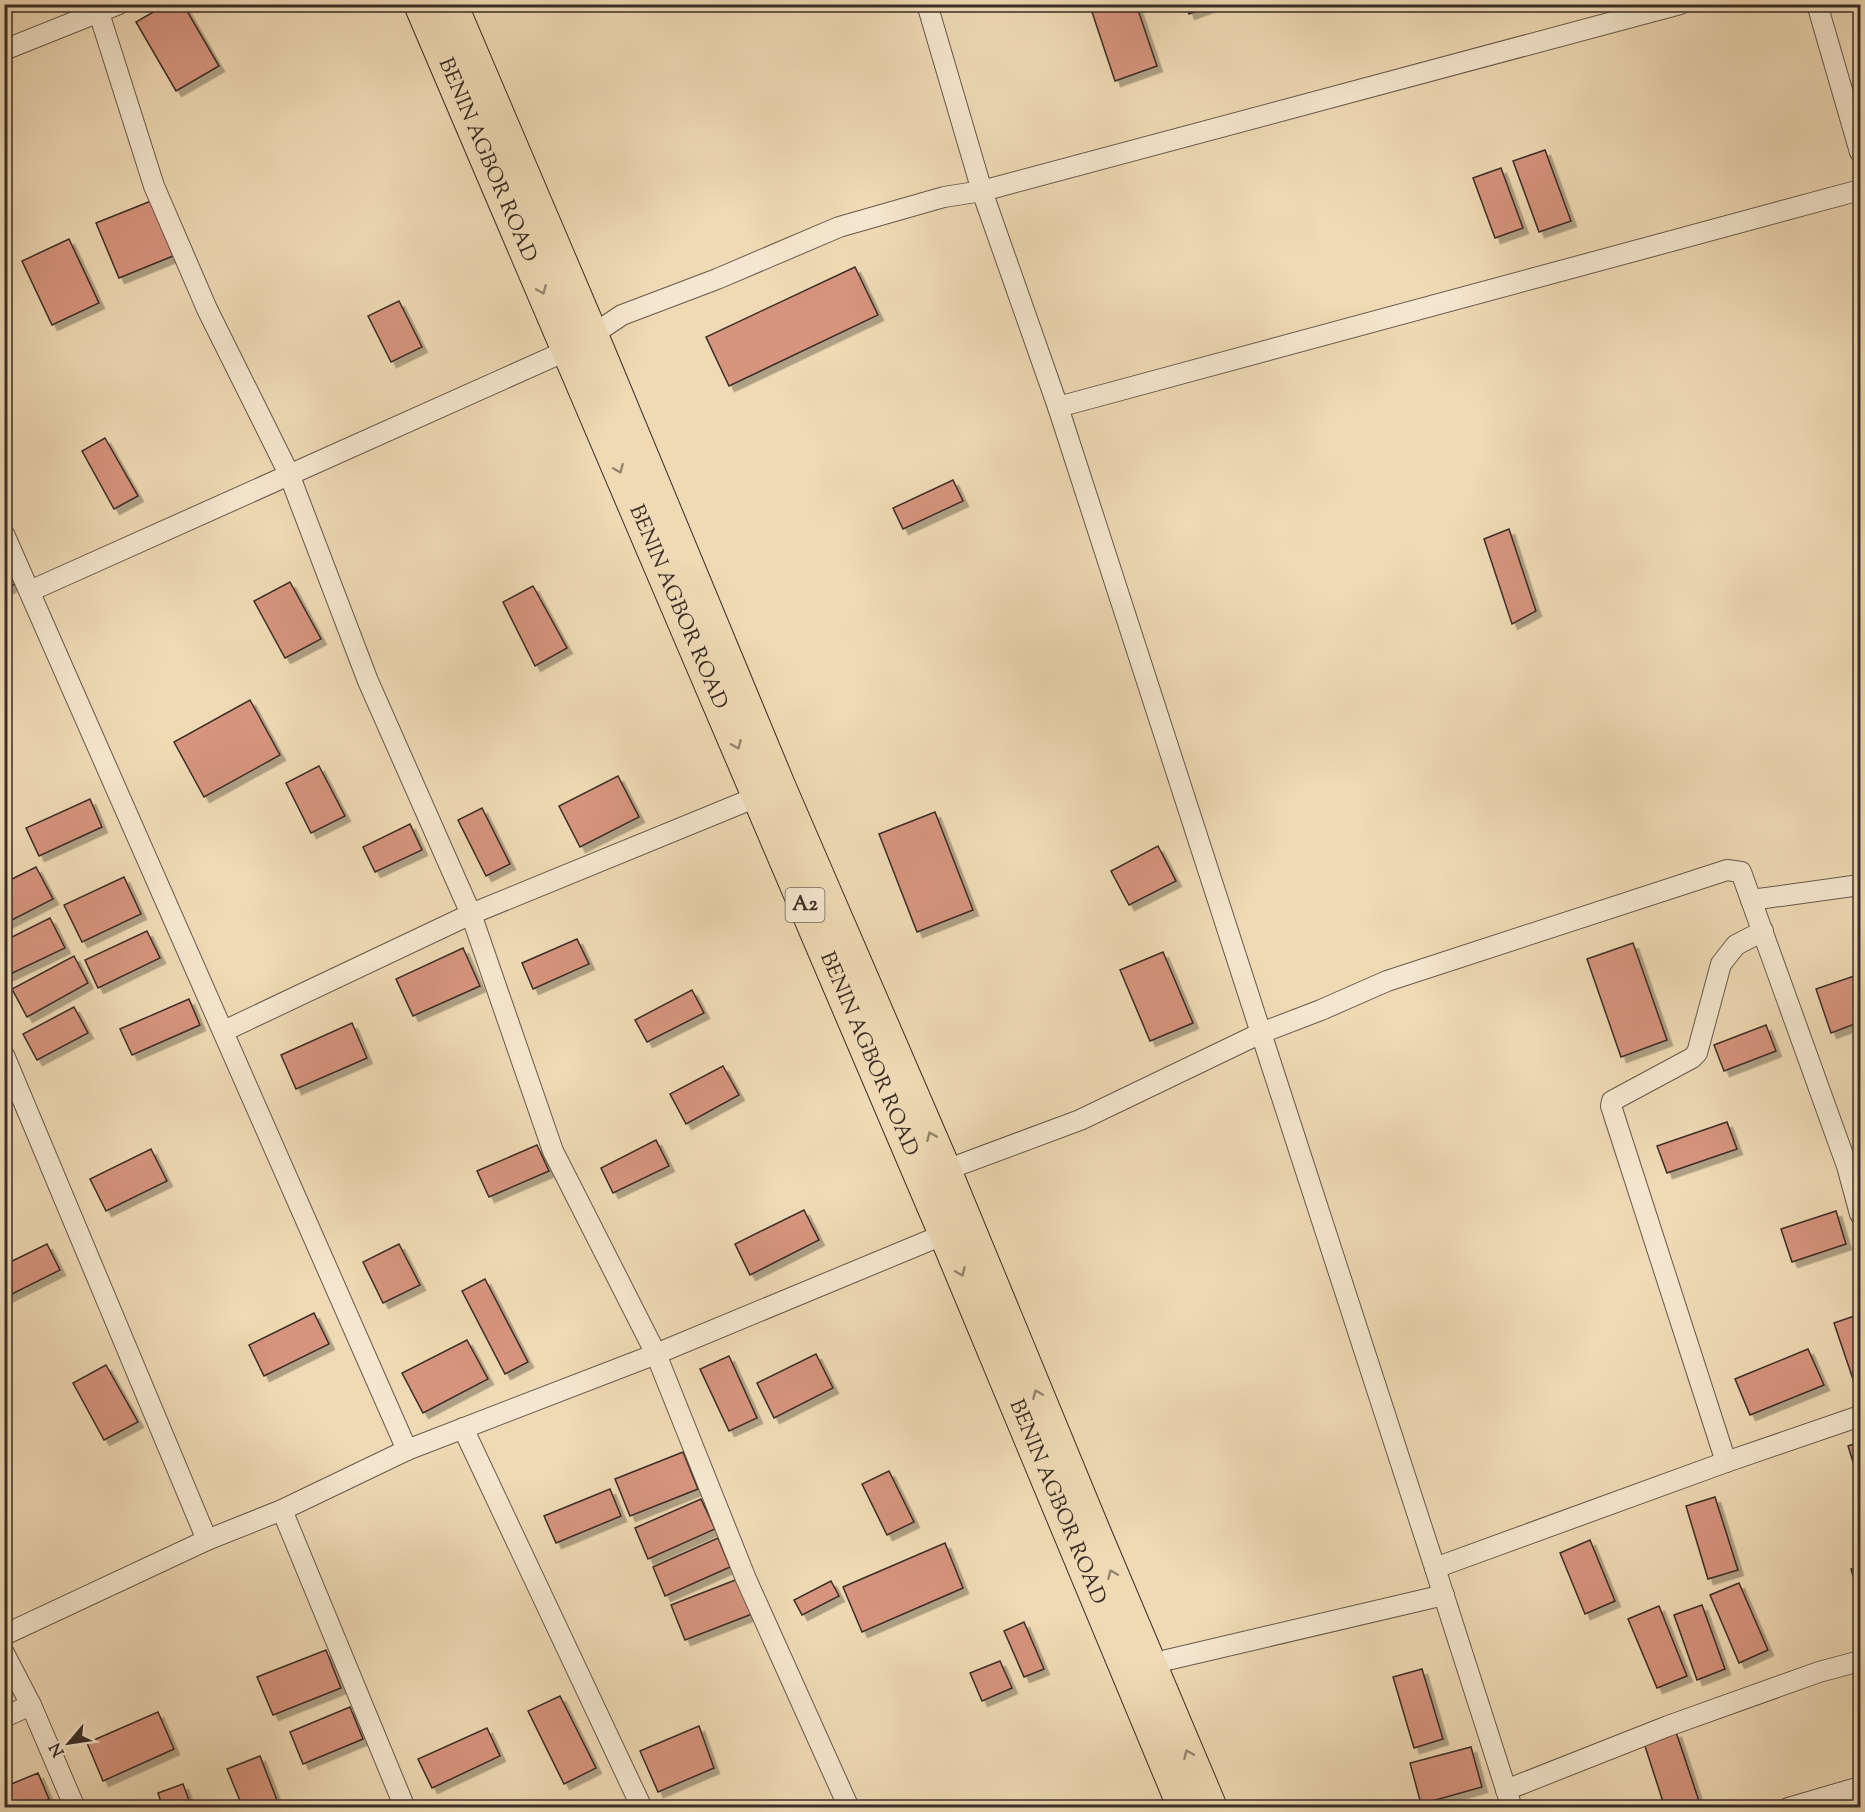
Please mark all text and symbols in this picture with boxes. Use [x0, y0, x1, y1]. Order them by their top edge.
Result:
street label: BENIN AGBOR ROAD [430, 53, 544, 267]
one-way arrow [535, 284, 547, 295]
one-way arrow [612, 463, 624, 474]
street label: BENIN AGBOR ROAD [621, 500, 734, 714]
one-way arrow [730, 739, 742, 750]
road number: A2 [786, 888, 824, 922]
street label: BENIN AGBOR ROAD [811, 947, 925, 1161]
one-way arrow [926, 1132, 938, 1143]
one-way arrow [954, 1266, 966, 1277]
one-way arrow [1032, 1389, 1044, 1400]
street label: BENIN AGBOR ROAD [1001, 1395, 1113, 1610]
one-way arrow [1107, 1569, 1119, 1580]
north arrow [39, 1713, 99, 1773]
text: N [45, 1738, 71, 1760]
one-way arrow [1183, 1749, 1195, 1760]

